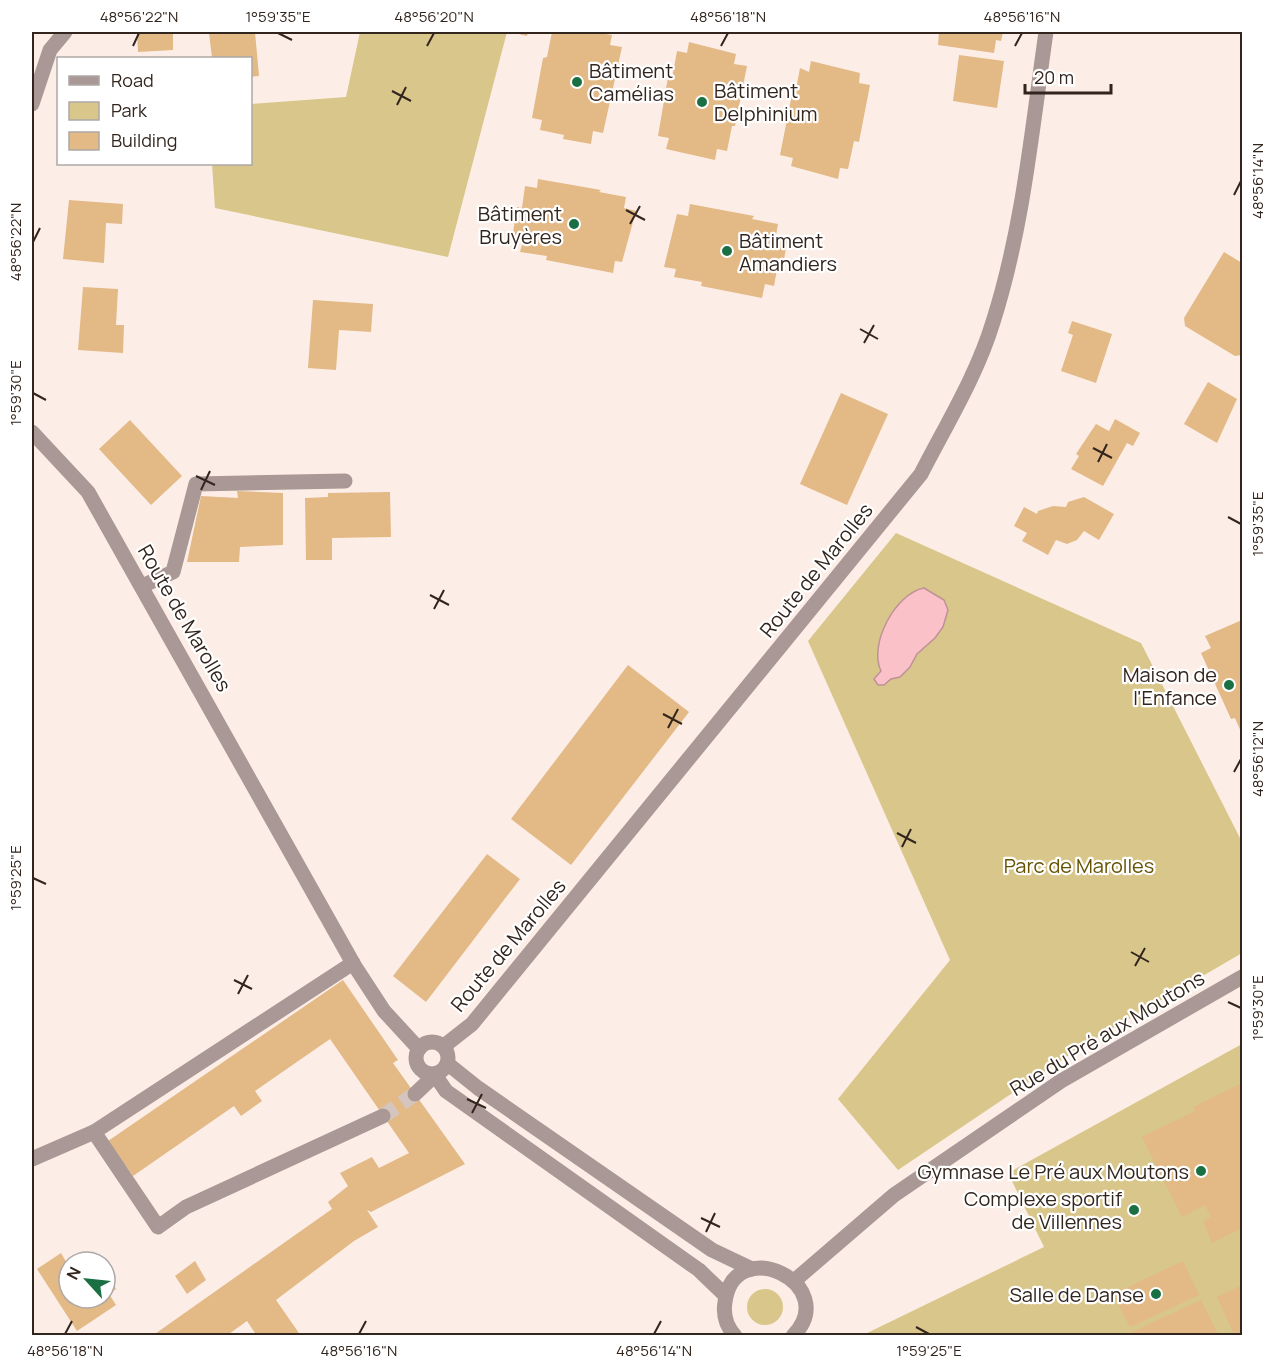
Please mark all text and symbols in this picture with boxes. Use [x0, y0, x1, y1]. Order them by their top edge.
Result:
text: 48°56'22"N [100, 6, 178, 27]
text: 1°59'35"E [245, 6, 311, 27]
text: 48°56'20"N [394, 6, 474, 27]
text: 48°56'18"N [690, 6, 766, 27]
text: 48°56'16"N [984, 6, 1060, 27]
legend [57, 57, 252, 165]
place label: Bâtiment Camélias [589, 57, 674, 107]
scale bar [1025, 57, 1110, 95]
text: 20 m [1034, 65, 1074, 89]
text: Road [111, 68, 154, 92]
marker: Bâtiment Camélias [570, 75, 584, 89]
place label: Bâtiment Delphinium [714, 77, 818, 127]
marker: Bâtiment Delphinium [695, 95, 709, 109]
text: Park [111, 98, 148, 122]
text: Building [111, 128, 177, 152]
text: 48°56'14"N [1247, 143, 1268, 219]
place label: Bâtiment Bruyères [478, 200, 562, 250]
text: 48°56'22"N [5, 203, 26, 281]
marker: Bâtiment Bruyères [567, 217, 581, 231]
place label: Bâtiment Amandiers [739, 227, 837, 277]
marker: Bâtiment Amandiers [720, 244, 734, 258]
text: 1°59'30"E [5, 360, 26, 426]
text: 1°59'35"E [1247, 491, 1268, 557]
street label: Route de Marolles [753, 497, 879, 643]
street label: Route de Marolles [132, 540, 238, 696]
place label: Maison de l'Enfance [1123, 661, 1217, 711]
marker: Maison de l'Enfance [1222, 678, 1236, 692]
text: 48°56'12"N [1247, 721, 1268, 797]
text: 1°59'25"E [5, 845, 26, 911]
park label: Parc de Marolles [1004, 852, 1154, 879]
street label: Route de Marolles [444, 873, 572, 1017]
street label: Rue du Pré aux Moutons [1005, 964, 1209, 1102]
text: 1°59'30"E [1247, 975, 1268, 1041]
place label: Gymnase Le Pré aux Moutons [917, 1158, 1189, 1185]
marker: Gymnase Le Pré aux Moutons [1194, 1164, 1208, 1178]
place label: Complexe sportif de Villennes [964, 1185, 1122, 1235]
marker: Complexe sportif de Villennes [1127, 1203, 1141, 1217]
north arrow [57, 1250, 117, 1310]
text: N [61, 1263, 86, 1283]
place label: Salle de Danse [1009, 1281, 1144, 1308]
marker: Salle de Danse [1149, 1287, 1163, 1301]
text: 48°56'18"N [27, 1340, 103, 1361]
text: 48°56'16"N [321, 1340, 397, 1361]
text: 48°56'14"N [616, 1340, 692, 1361]
text: 1°59'25"E [896, 1340, 962, 1361]

